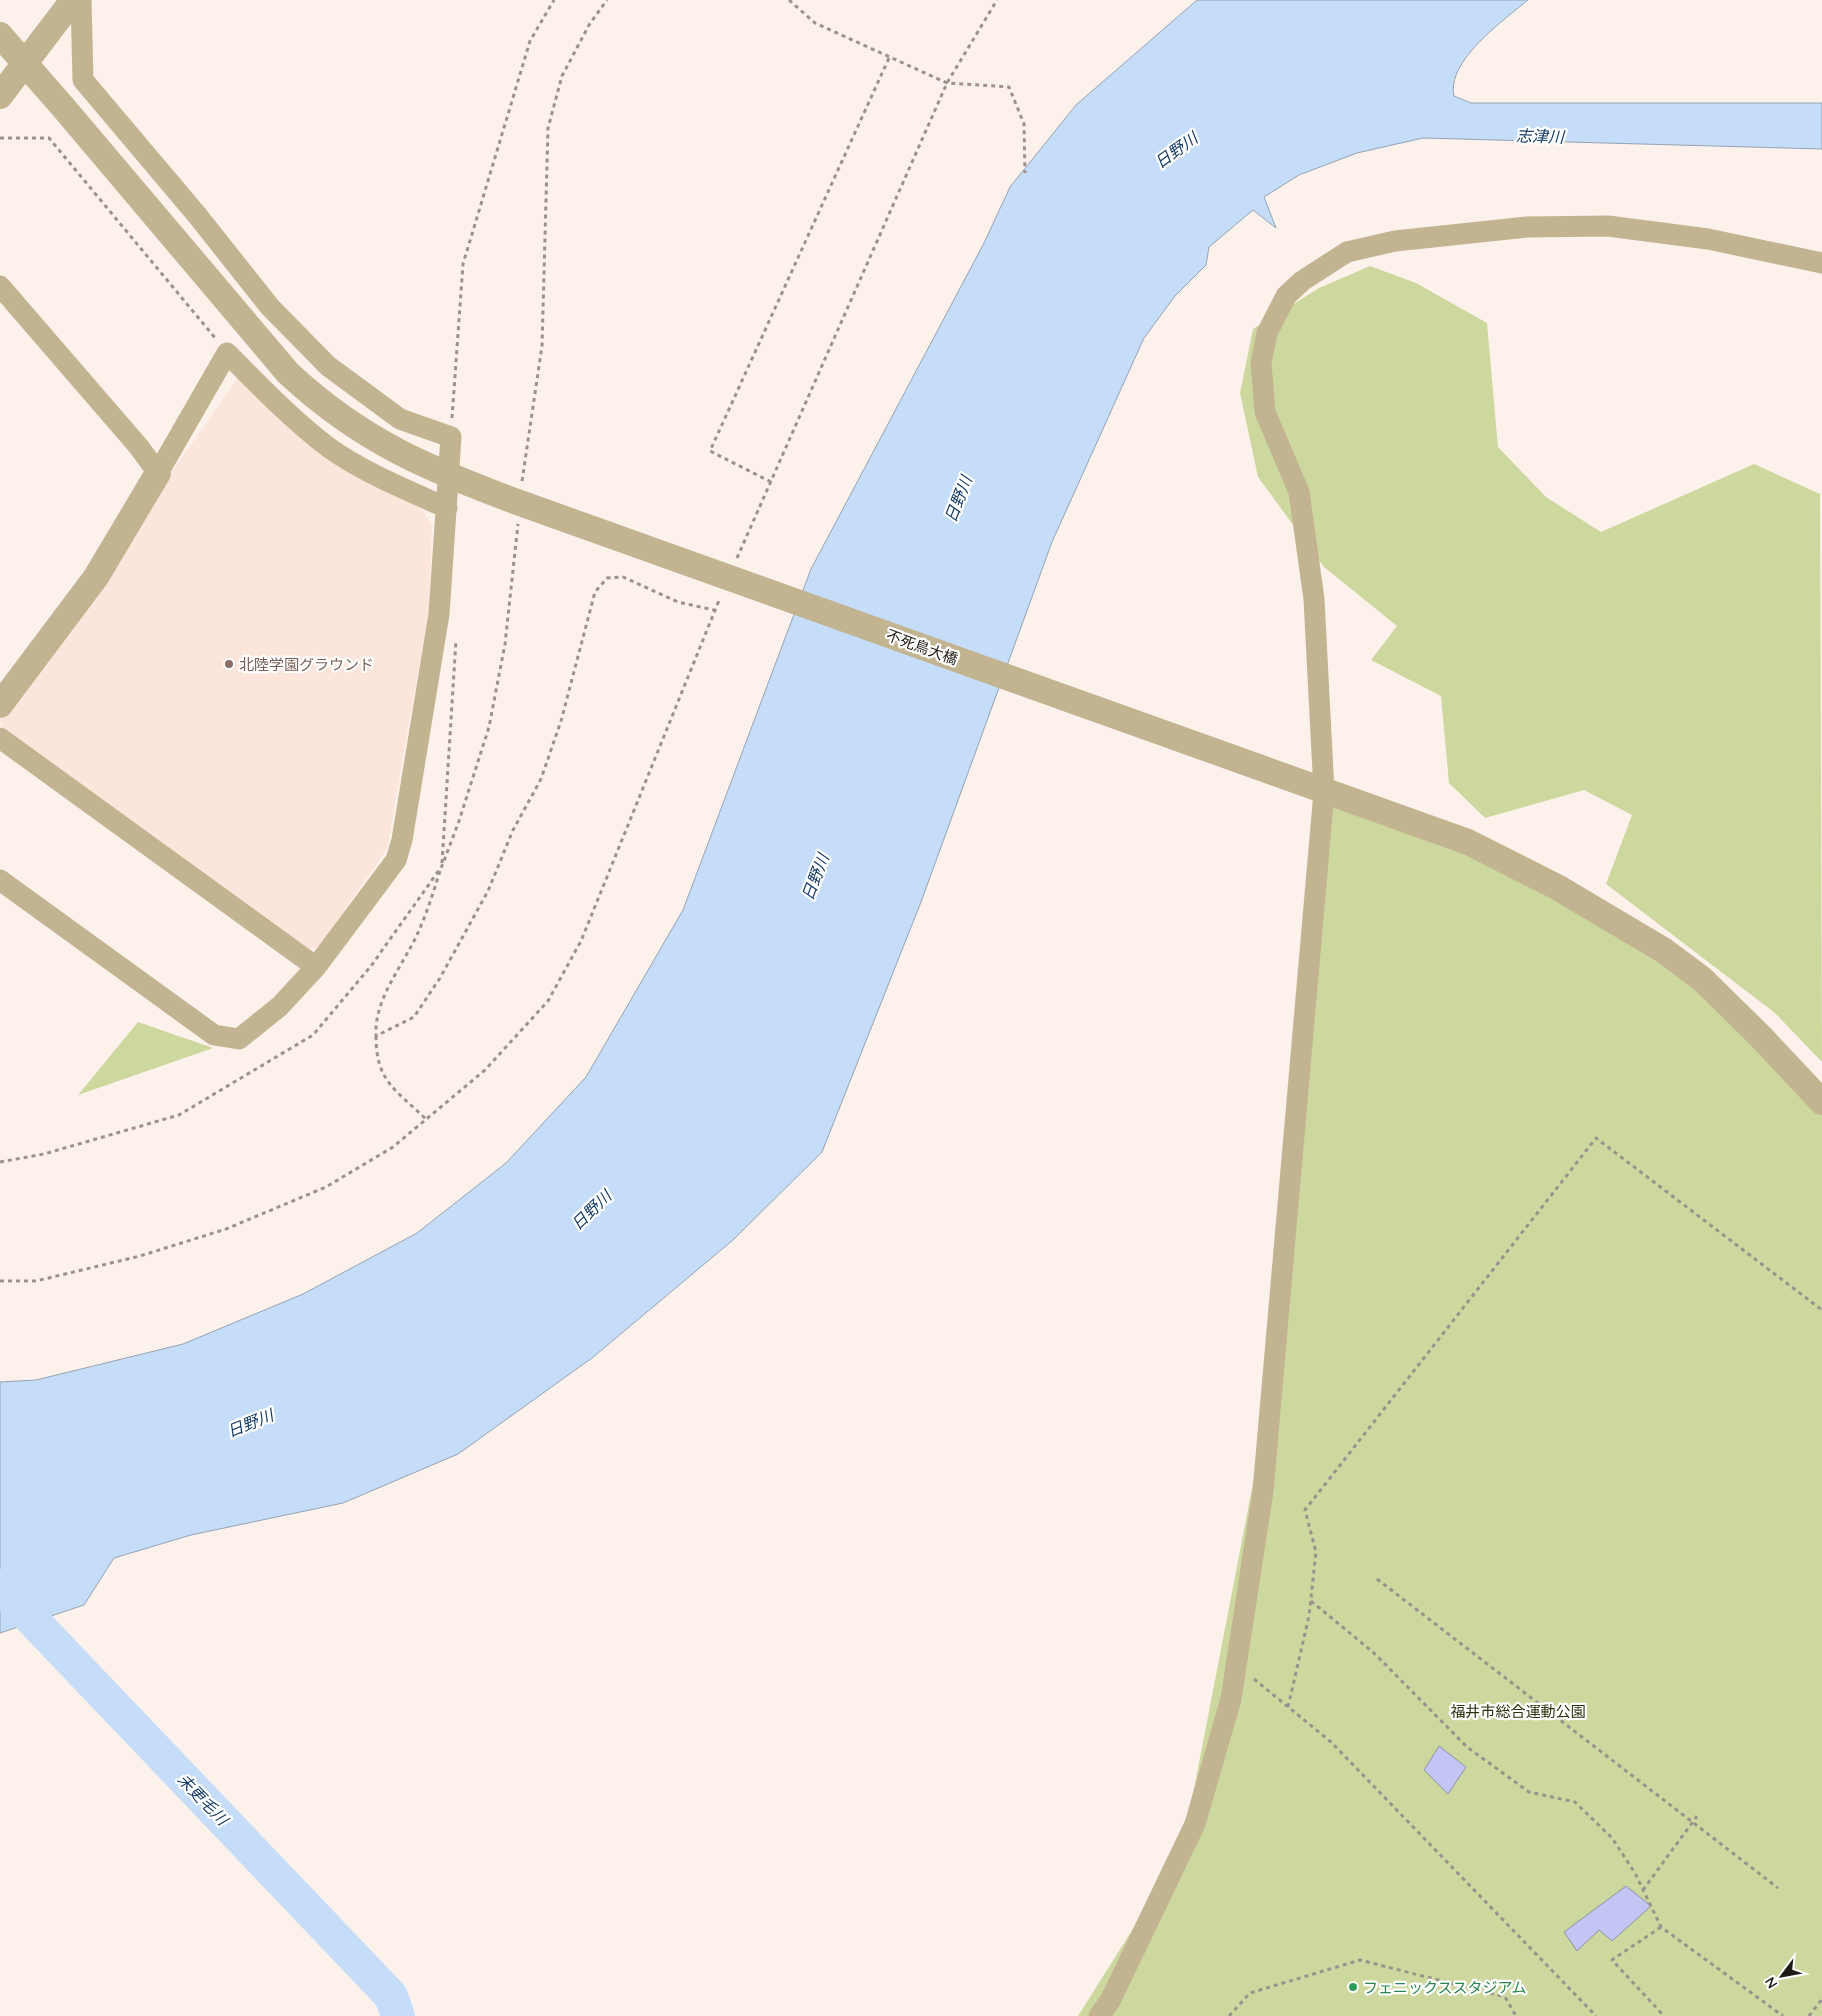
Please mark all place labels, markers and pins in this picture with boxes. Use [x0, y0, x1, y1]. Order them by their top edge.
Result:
place label: 北陸学園グラウンド [239, 655, 374, 674]
marker: 北陸学園グラウンド [223, 658, 235, 670]
place label: フェニックススタジアム [1363, 1978, 1527, 1997]
marker: フェニックススタジアム [1347, 1981, 1359, 1993]

